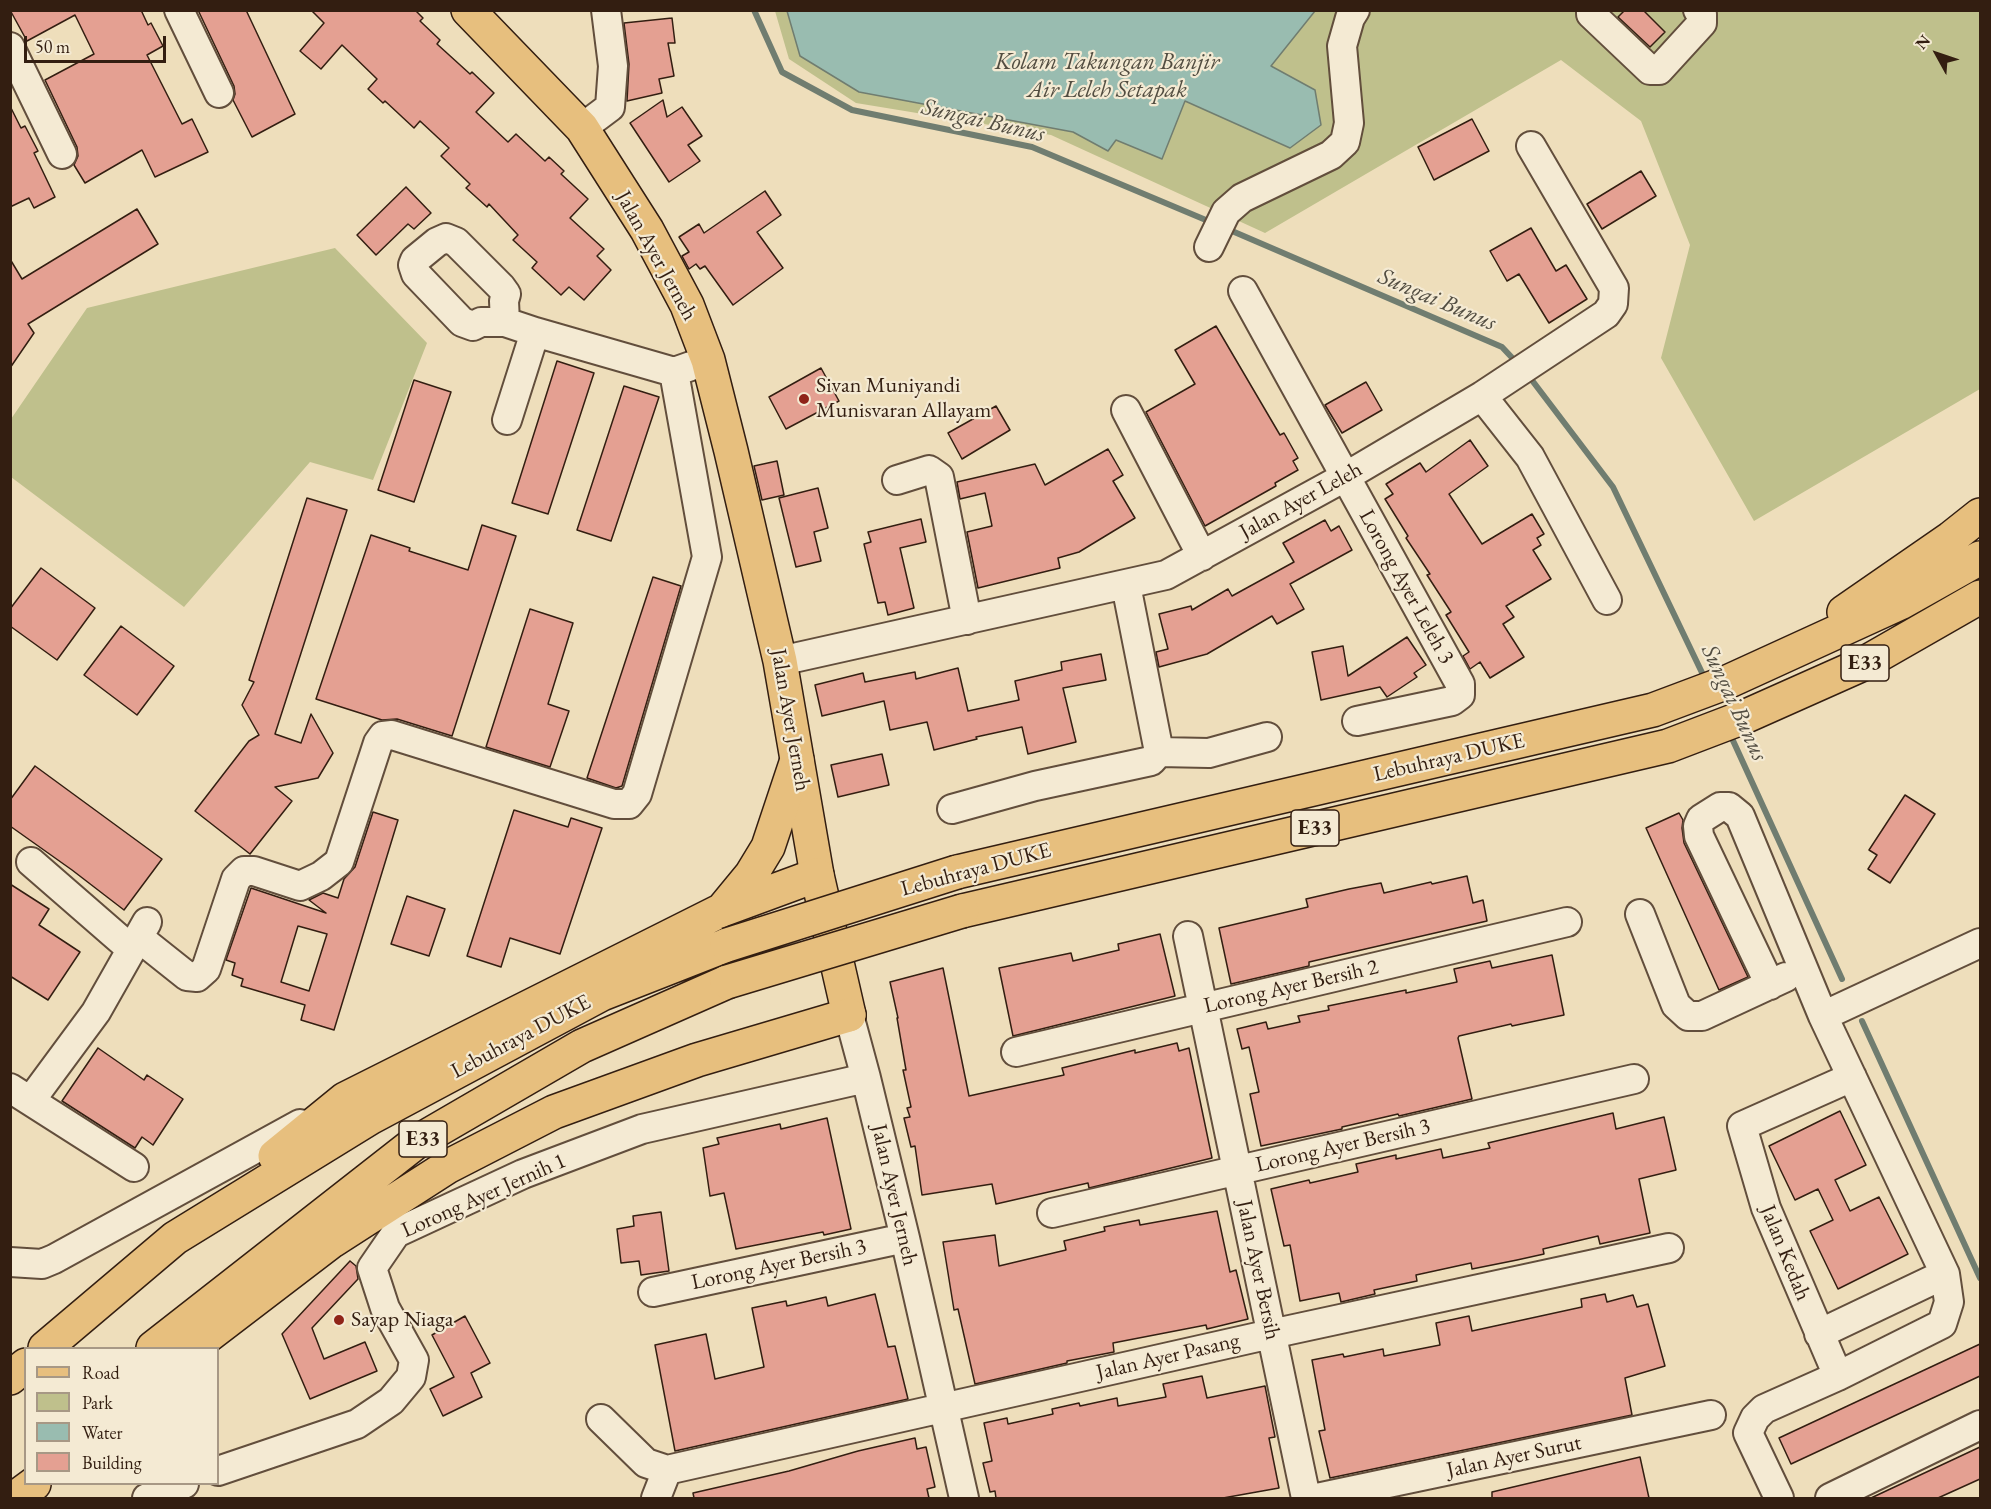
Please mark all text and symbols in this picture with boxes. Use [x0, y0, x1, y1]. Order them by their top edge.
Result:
scale bar [27, 24, 170, 62]
north arrow [1907, 24, 1967, 84]
text: N [1911, 30, 1935, 54]
text: 50 m [35, 35, 70, 58]
water label: Kolam Takungan Banjir Air Leleh Setapak [995, 48, 1219, 104]
water label: Sungai Bunus [919, 93, 1047, 149]
street label: Jalan Ayer Jerneh [609, 186, 703, 326]
water label: Sungai Bunus [1374, 262, 1500, 338]
place label: Sivan Muniyandi Munisvaran Allayam [816, 373, 991, 424]
marker: Sivan Muniyandi Munisvaran Allayam [797, 392, 811, 406]
street label: Jalan Ayer Leleh [1235, 456, 1367, 546]
street label: Lorong Ayer Leleh 3 [1353, 505, 1459, 669]
water label: Sungai Bunus [1694, 640, 1774, 766]
road number: E33 [1841, 645, 1889, 681]
street label: Jalan Ayer Jerneh [764, 647, 816, 793]
street label: Lebuhraya DUKE [1371, 728, 1527, 788]
road number: E33 [1291, 810, 1339, 846]
street label: Lebuhraya DUKE [898, 837, 1054, 903]
street label: Lorong Ayer Bersih 2 [1201, 954, 1381, 1020]
street label: Lebuhraya DUKE [447, 989, 595, 1085]
street label: Lorong Ayer Bersih 3 [1253, 1113, 1433, 1179]
road number: E33 [399, 1121, 447, 1157]
street label: Jalan Ayer Jerneh [865, 1122, 923, 1268]
street label: Lorong Ayer Jernih 1 [398, 1148, 570, 1244]
street label: Jalan Ayer Bersih [1230, 1198, 1286, 1342]
street label: Jalan Kedah [1754, 1201, 1816, 1305]
street label: Lorong Ayer Bersih 3 [689, 1234, 869, 1296]
place label: Sayap Niaga [351, 1307, 454, 1333]
marker: Sayap Niaga [332, 1313, 346, 1327]
street label: Jalan Ayer Pasang [1094, 1328, 1242, 1386]
legend [24, 1347, 219, 1485]
text: Road [82, 1361, 120, 1384]
text: Park [82, 1391, 113, 1414]
text: Water [82, 1421, 123, 1444]
street label: Jalan Ayer Surut [1444, 1430, 1584, 1484]
text: Building [82, 1451, 142, 1474]

